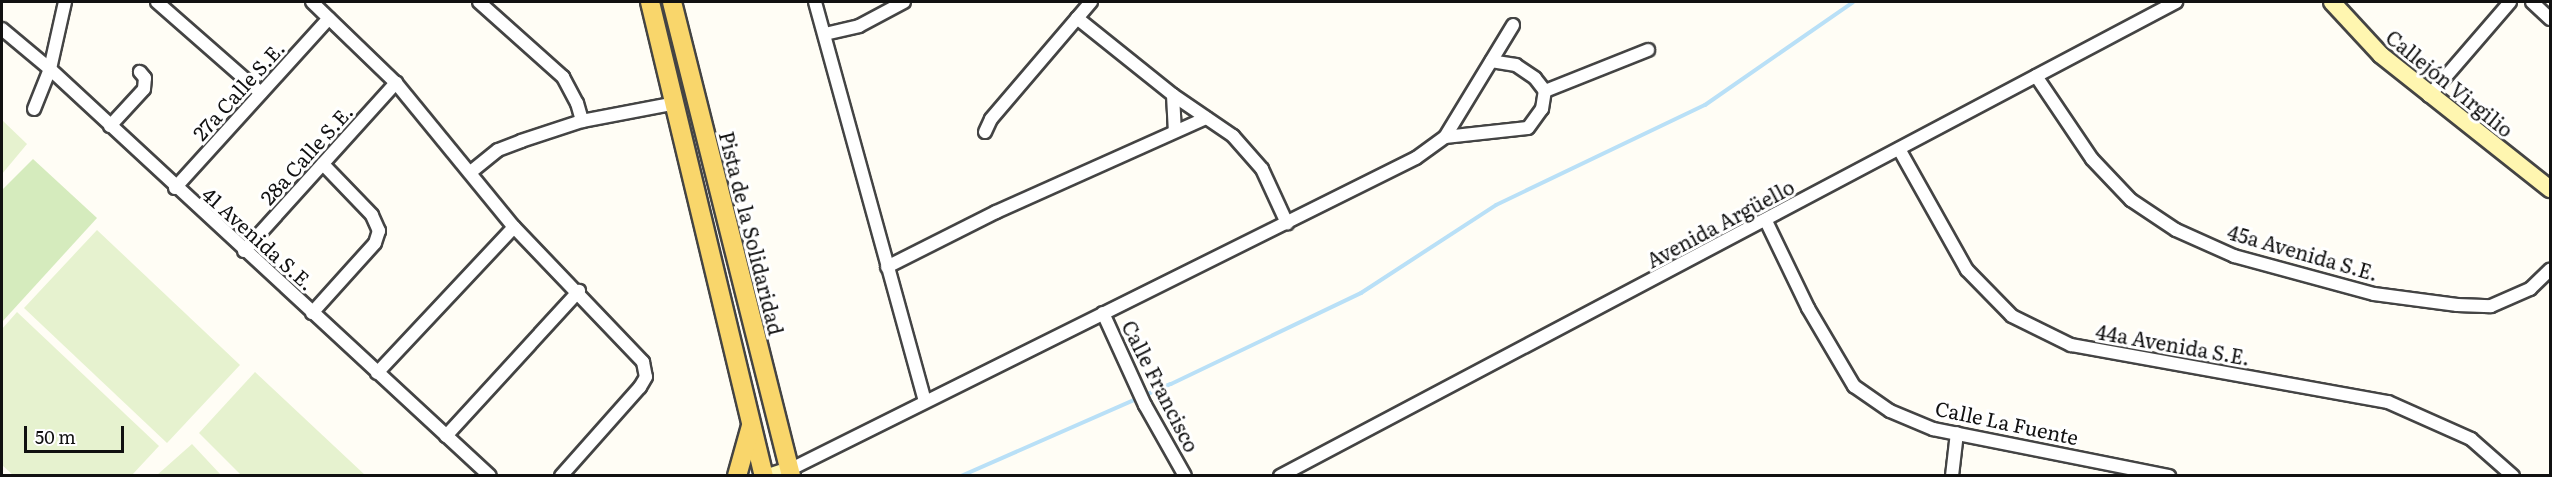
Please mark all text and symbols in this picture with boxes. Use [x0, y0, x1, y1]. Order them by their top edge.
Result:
street label: Callejón Virgilio [2382, 24, 2518, 142]
street label: 27a Calle S.E. [187, 36, 289, 144]
street label: 28a Calle S.E. [255, 99, 357, 209]
street label: Pista de la Solidaridad [715, 129, 789, 337]
street label: Avenida Argüello [1642, 174, 1798, 272]
street label: 41 Avenida S.E. [198, 181, 320, 295]
street label: 45a Avenida S.E. [2225, 219, 2381, 285]
street label: Calle Francisco [1118, 316, 1204, 456]
street label: 44a Avenida S.E. [2094, 319, 2252, 369]
street label: Calle La Fuente [1933, 395, 2081, 449]
scale bar [27, 414, 128, 452]
text: 50 m [35, 423, 76, 450]

